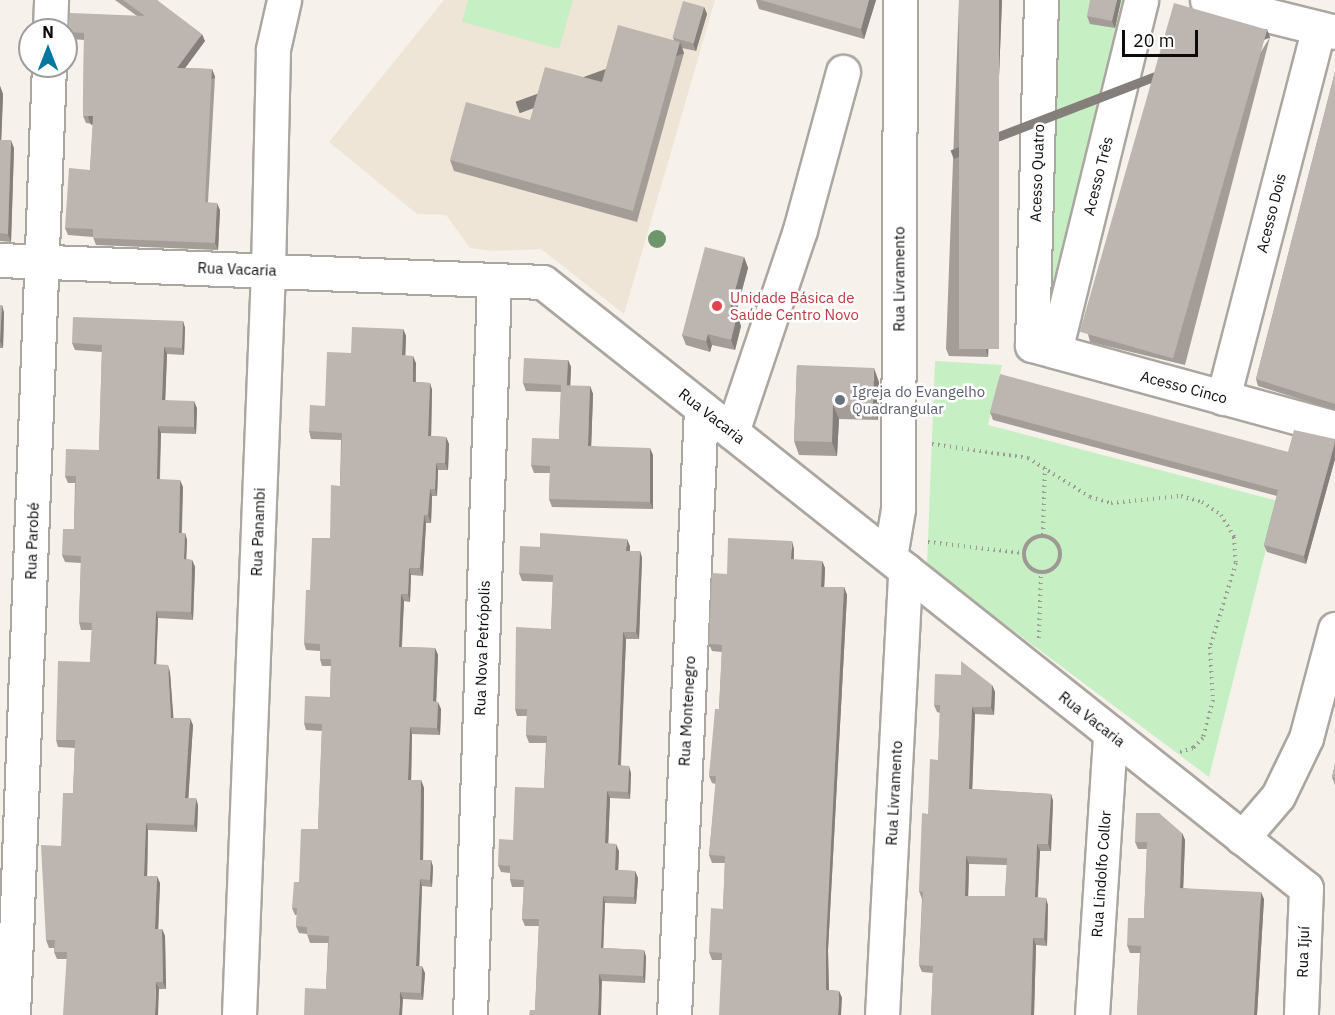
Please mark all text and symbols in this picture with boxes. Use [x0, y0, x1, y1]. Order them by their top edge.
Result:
north arrow [18, 18, 78, 78]
scale bar [1125, 18, 1202, 56]
text: N [42, 22, 54, 42]
text: 20 m [1133, 29, 1175, 52]
street label: Acesso Quatro [1026, 124, 1048, 222]
street label: Acesso Três [1080, 135, 1116, 217]
street label: Acesso Dois [1252, 171, 1290, 255]
street label: Rua Livramento [890, 226, 908, 332]
street label: Rua Vacaria [197, 259, 277, 279]
place label: Unidade Básica de Saúde Centro Novo [730, 288, 859, 323]
marker: Unidade Básica de Saúde Centro Novo [708, 297, 726, 315]
street label: Acesso Cinco [1139, 367, 1229, 407]
place label: Igreja do Evangelho Quadrangular [852, 382, 985, 417]
street label: Rua Vacaria [675, 385, 749, 447]
marker: Igreja do Evangelho Quadrangular [833, 393, 847, 407]
street label: Rua Panambi [247, 487, 269, 577]
street label: Rua Parobé [22, 502, 42, 580]
street label: Rua Nova Petrópolis [471, 580, 493, 716]
street label: Rua Montenegro [675, 655, 699, 767]
street label: Rua Vacaria [1055, 688, 1129, 750]
street label: Rua Livramento [882, 740, 906, 846]
street label: Rua Lindolfo Collor [1088, 810, 1114, 938]
street label: Rua Ijuí [1293, 926, 1313, 978]

